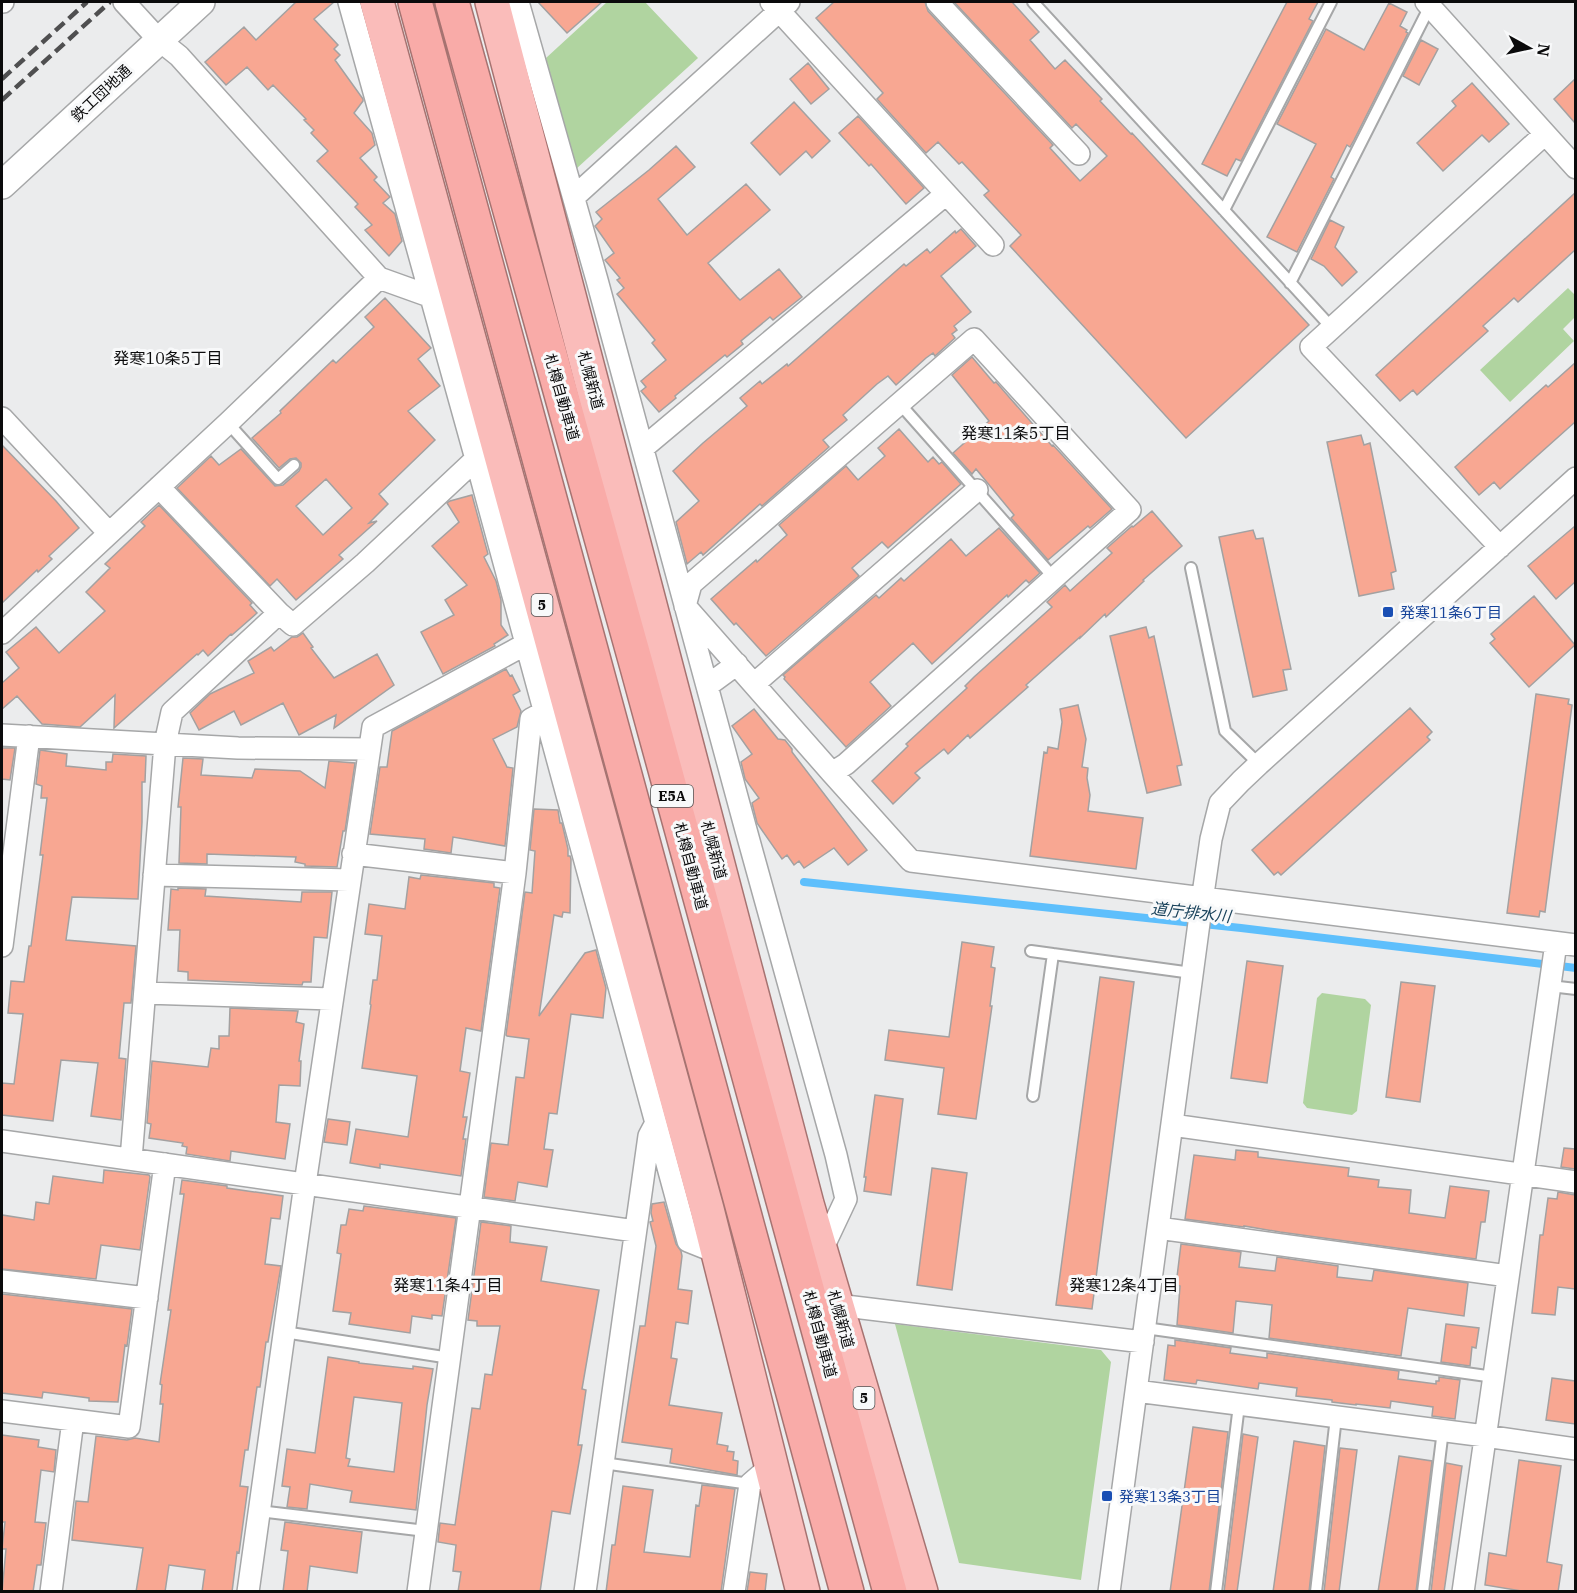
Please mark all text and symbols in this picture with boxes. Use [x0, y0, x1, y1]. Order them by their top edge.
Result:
north arrow [1499, 18, 1559, 78]
text: N [1533, 42, 1555, 58]
street label: 鉄工団地通 [67, 60, 135, 126]
district label: 発寒10条5丁目 [114, 348, 222, 368]
street label: 札幌新道 [574, 349, 608, 411]
street label: 札樽自動車道 [540, 351, 584, 443]
district label: 発寒11条5丁目 [962, 423, 1070, 443]
road number: 5 [532, 594, 552, 616]
place label: 発寒11条6丁目 [1400, 603, 1502, 622]
marker: 発寒11条6丁目 [1381, 605, 1395, 619]
road number: E5A [651, 785, 693, 807]
street label: 札幌新道 [697, 819, 731, 881]
street label: 札樽自動車道 [670, 820, 712, 912]
water label: 道庁排水川 [1150, 898, 1234, 926]
district label: 発寒11条4丁目 [394, 1275, 502, 1295]
district label: 発寒12条4丁目 [1070, 1275, 1178, 1295]
street label: 札樽自動車道 [799, 1288, 841, 1380]
street label: 札幌新道 [824, 1288, 858, 1350]
road number: 5 [854, 1387, 874, 1409]
place label: 発寒13条3丁目 [1119, 1487, 1221, 1506]
marker: 発寒13条3丁目 [1100, 1489, 1114, 1503]

